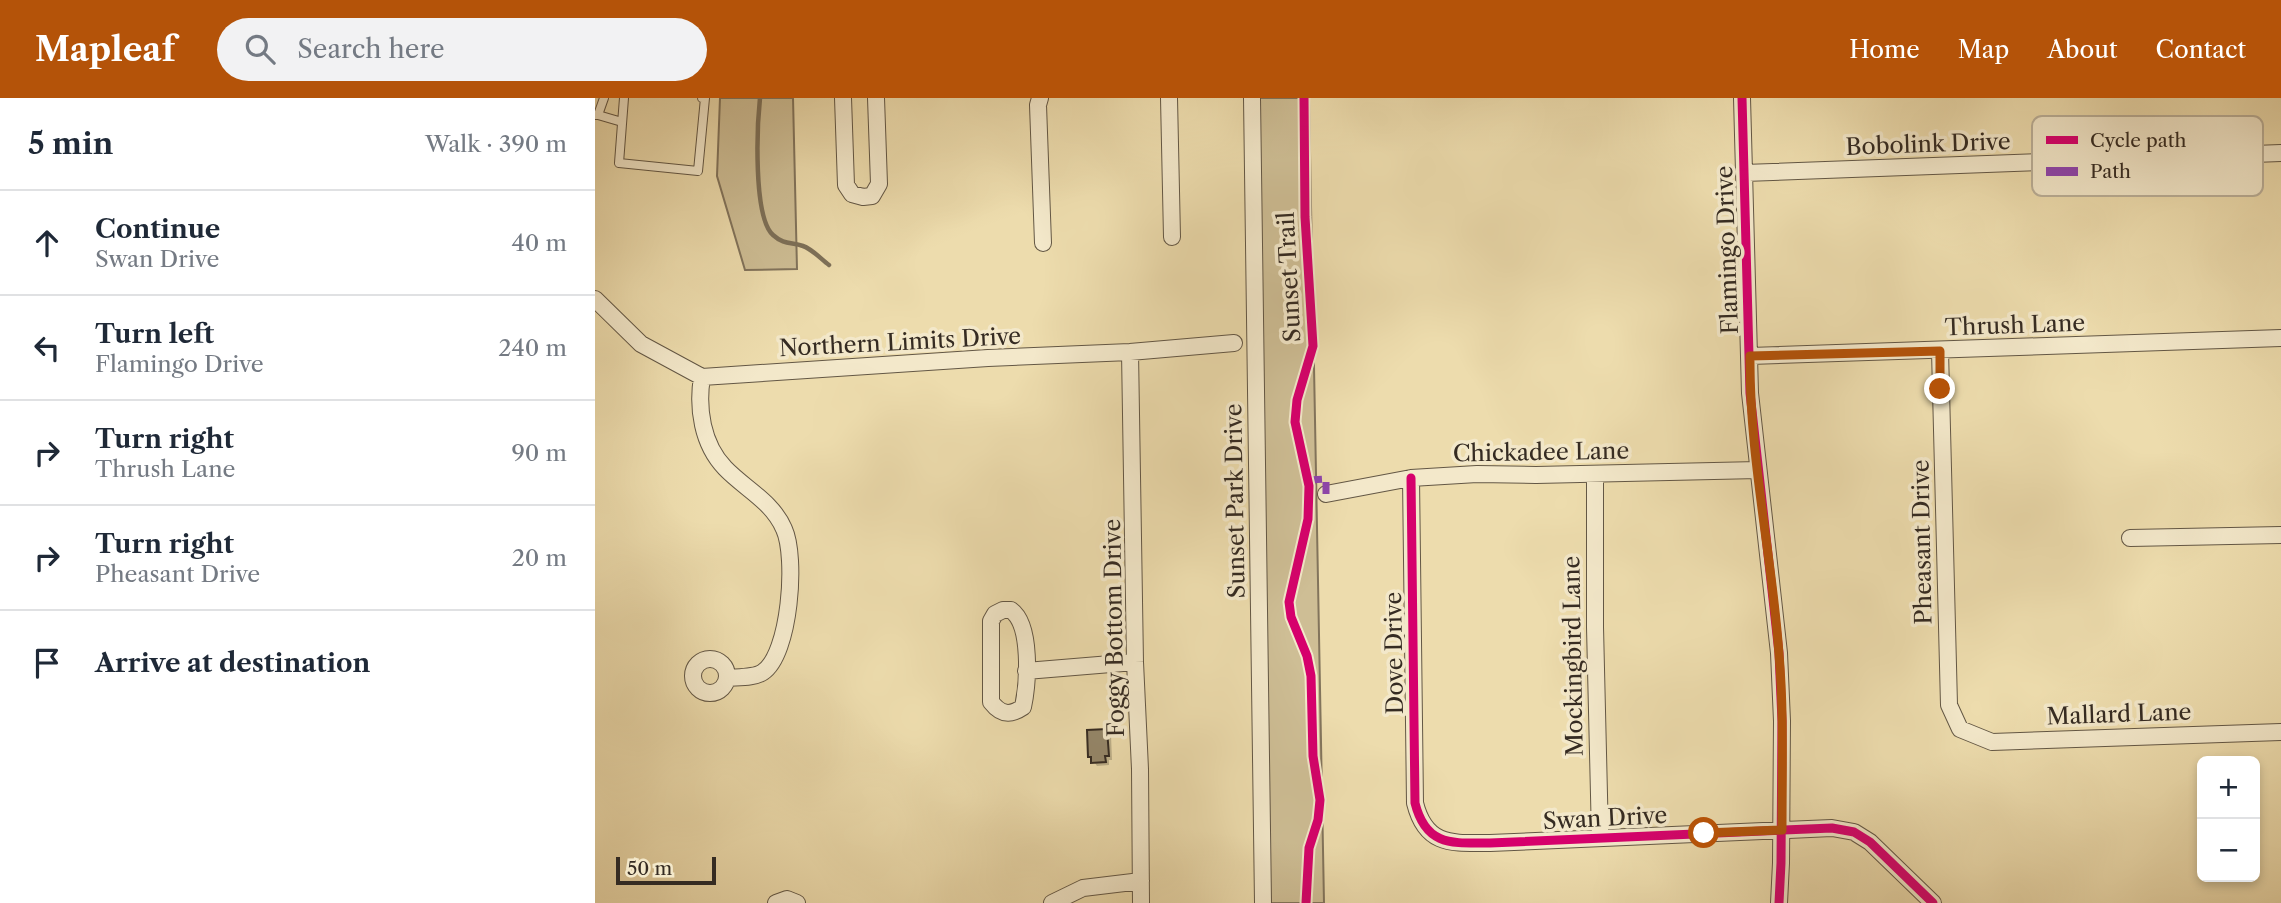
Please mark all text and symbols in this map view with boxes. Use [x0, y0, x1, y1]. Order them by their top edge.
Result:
search box [217, 18, 707, 81]
text: Mapleaf [35, 29, 175, 70]
icon: search [241, 30, 279, 68]
text: Search here [297, 33, 445, 65]
text: Home [1849, 35, 1920, 64]
text: Map [1958, 35, 2009, 64]
text: About [2047, 35, 2118, 64]
text: Contact [2156, 35, 2246, 64]
legend [2032, 116, 2263, 196]
text: 5 min [28, 125, 113, 162]
street label: Bobolink Drive [1845, 127, 2011, 161]
text: Cycle path [2090, 129, 2186, 152]
text: Walk · 390 m [425, 130, 567, 158]
text: Path [2090, 160, 2131, 183]
street label: Flamingo Drive [1710, 165, 1744, 335]
street label: Sunset Trail [1272, 211, 1306, 343]
text: Continue [95, 213, 220, 245]
icon: ahead [28, 224, 66, 262]
text: 40 m [512, 229, 567, 257]
text: Swan Drive [95, 245, 219, 273]
street label: Thrush Lane [1944, 309, 2086, 341]
text: Turn left [95, 318, 214, 350]
street label: Northern Limits Drive [778, 322, 1022, 362]
icon: left [28, 329, 66, 367]
text: 240 m [498, 334, 567, 362]
text: Flamingo Drive [95, 350, 264, 378]
route end [1924, 373, 1955, 404]
street label: Sunset Park Drive [1219, 403, 1251, 599]
text: Turn right [95, 423, 234, 455]
icon: right [28, 434, 66, 472]
street label: Chickadee Lane [1452, 436, 1630, 468]
text: 90 m [511, 439, 567, 467]
text: Thrush Lane [95, 455, 236, 483]
street label: Pheasant Drive [1907, 459, 1937, 625]
street label: Foggy Bottom Drive [1098, 519, 1130, 737]
text: Turn right [95, 528, 234, 560]
icon: right [28, 539, 66, 577]
text: 20 m [512, 544, 567, 572]
street label: Mockingbird Lane [1557, 555, 1589, 757]
text: Pheasant Drive [95, 560, 260, 588]
street label: Dove Drive [1379, 591, 1409, 715]
icon: arrive [28, 644, 66, 682]
text: Arrive at destination [95, 647, 370, 679]
street label: Mallard Lane [2046, 697, 2192, 731]
map controls [2197, 756, 2260, 882]
button: + [2197, 756, 2260, 819]
street label: Swan Drive [1542, 801, 1668, 835]
route start [1688, 817, 1719, 848]
button: − [2197, 819, 2260, 882]
scale bar [616, 854, 716, 886]
text: 50 m [627, 857, 672, 880]

